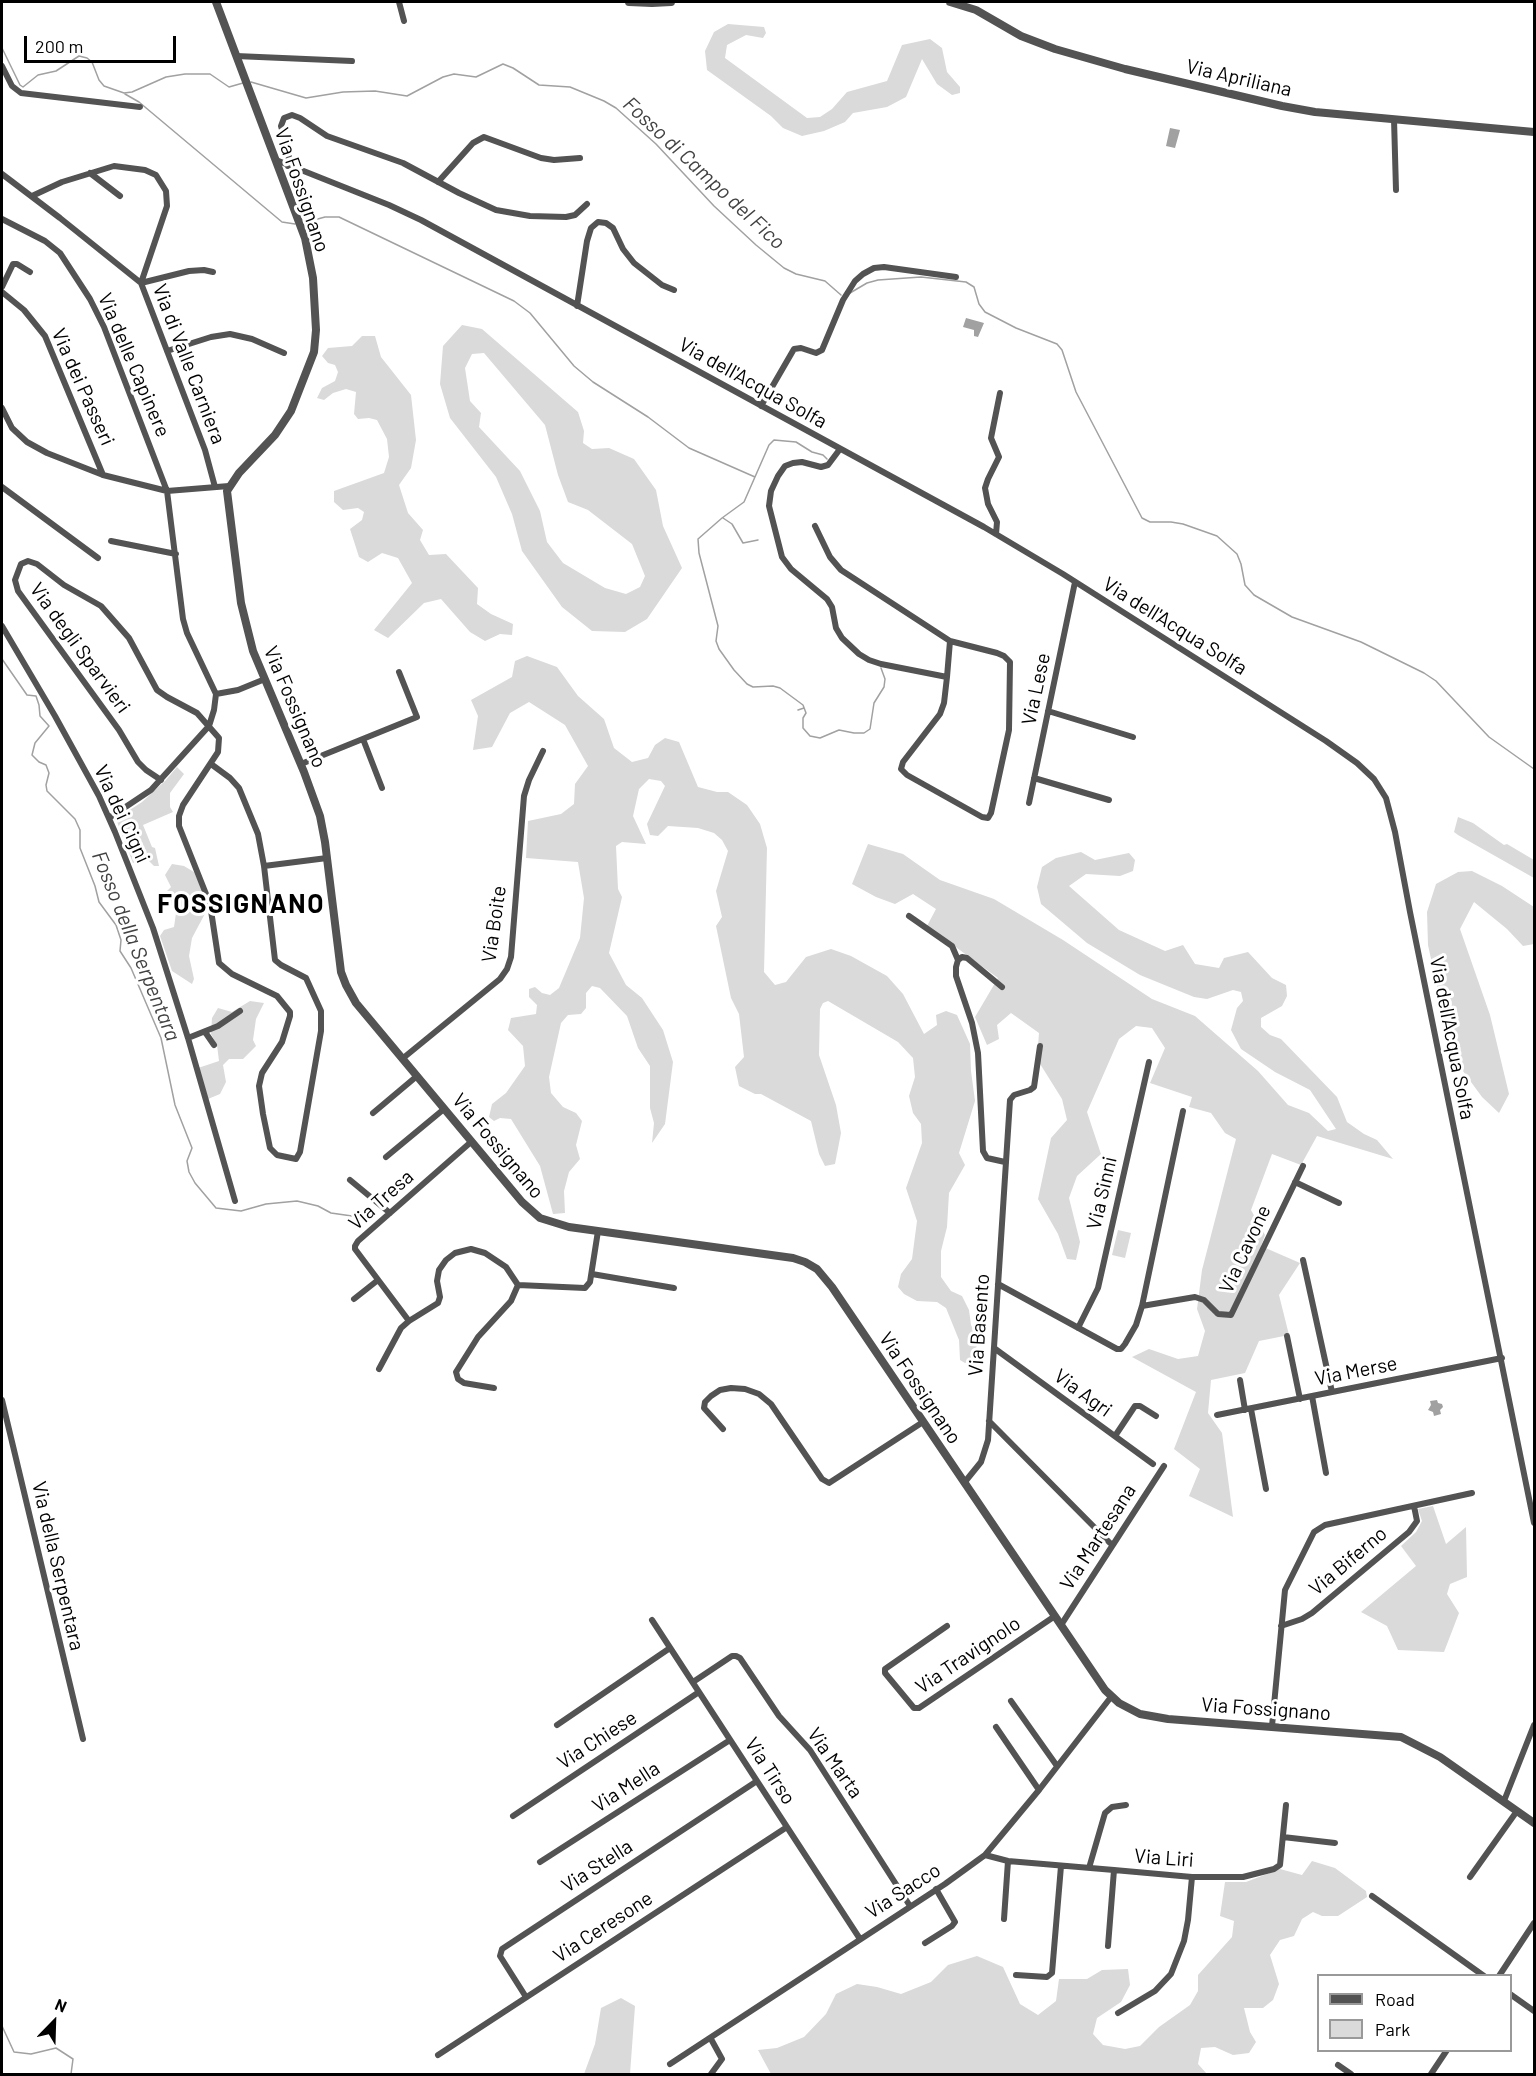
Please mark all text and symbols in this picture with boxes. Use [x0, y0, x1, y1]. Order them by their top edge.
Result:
scale bar [27, 24, 178, 62]
text: 200 m [35, 35, 83, 57]
street label: Via Apriliana [1184, 54, 1294, 102]
water label: Fosso di Campo del Fico [618, 91, 790, 255]
street label: Via Fossignano [270, 125, 334, 255]
street label: Via di Valle Carniera [147, 281, 231, 447]
street label: Via delle Capinere [93, 289, 175, 441]
street label: Via dei Passeri [46, 325, 120, 449]
street label: Via dell'Acqua Solfa [675, 332, 831, 434]
street label: Via dell'Acqua Solfa [1098, 572, 1252, 680]
street label: Via degli Sparvieri [25, 578, 135, 718]
street label: Via Fossignano [259, 643, 331, 771]
street label: Via Lese [1017, 651, 1055, 727]
street label: Via dei Cigni [89, 761, 155, 867]
water label: Fosso della Serpentara [86, 847, 186, 1045]
street label: Via Boite [477, 884, 511, 964]
district label: FOSSIGNANO [157, 888, 325, 920]
street label: Via dell'Acqua Solfa [1424, 954, 1480, 1122]
street label: Via Fossignano [447, 1089, 549, 1203]
street label: Via Sinni [1082, 1154, 1122, 1232]
street label: Via Tresa [344, 1165, 418, 1235]
street label: Via Cavone [1214, 1201, 1276, 1297]
street label: Via Basento [963, 1273, 995, 1377]
street label: Via Fossignano [874, 1327, 966, 1449]
street label: Via Merse [1313, 1351, 1399, 1391]
street label: Via Agri [1049, 1364, 1117, 1422]
street label: Via della Serpentara [27, 1479, 89, 1653]
street label: Via Martesana [1055, 1480, 1141, 1594]
street label: Via Biferno [1304, 1521, 1392, 1601]
street label: Via Travignolo [911, 1611, 1025, 1699]
street label: Via Fossignano [1200, 1693, 1332, 1725]
street label: Via Chiese [553, 1705, 641, 1775]
street label: Via Marta [802, 1723, 868, 1803]
street label: Via Tirso [740, 1733, 800, 1809]
street label: Via Mella [588, 1756, 664, 1818]
street label: Via Stella [557, 1834, 637, 1898]
street label: Via Liri [1133, 1844, 1195, 1872]
street label: Via Sacco [861, 1858, 945, 1924]
street label: Via Ceresone [549, 1886, 657, 1968]
legend [1317, 1974, 1512, 2052]
text: Road [1375, 1988, 1415, 2010]
north arrow [24, 1992, 84, 2052]
text: N [53, 1994, 70, 2016]
text: Park [1375, 2018, 1410, 2040]

